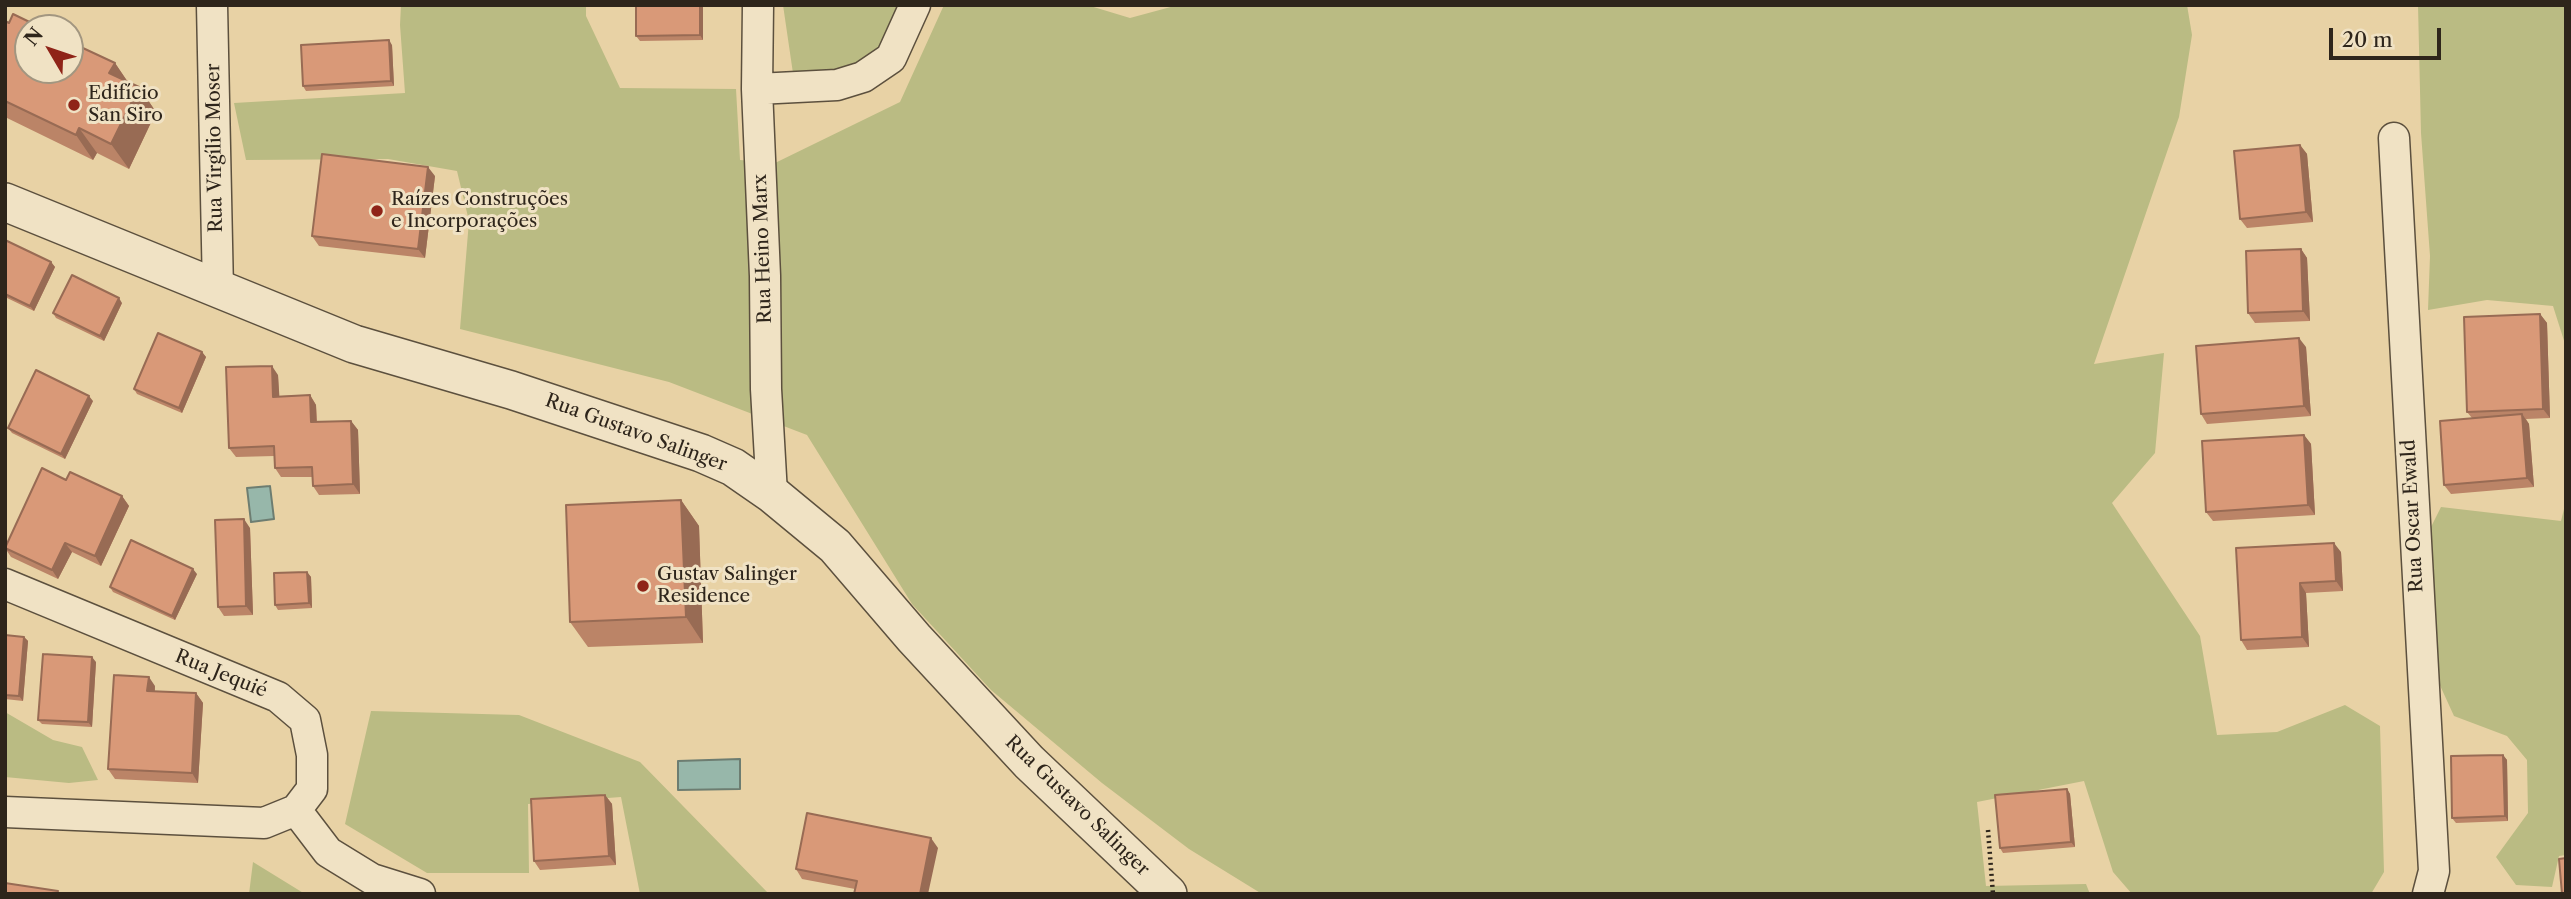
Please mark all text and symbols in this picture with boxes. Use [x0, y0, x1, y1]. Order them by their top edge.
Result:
north arrow [14, 14, 84, 84]
scale bar [2333, 14, 2445, 58]
text: N [20, 23, 48, 50]
text: 20 m [2342, 27, 2393, 52]
street label: Rua Virgílio Moser [202, 63, 228, 233]
place label: Edifício San Siro [88, 83, 163, 127]
marker: Edifício San Siro [66, 97, 82, 113]
street label: Rua Heino Marx [749, 174, 777, 324]
place label: Raízes Construções e Incorporações [391, 189, 568, 233]
marker: Raízes Construções e Incorporações [369, 203, 385, 219]
street label: Rua Gustavo Salinger [542, 389, 730, 477]
street label: Rua Oscar Ewald [2398, 439, 2428, 593]
place label: Gustav Salinger Residence [657, 564, 797, 608]
marker: Gustav Salinger Residence [635, 578, 651, 594]
street label: Rua Jequié [172, 645, 270, 703]
street label: Rua Gustavo Salinger [1000, 731, 1154, 881]

